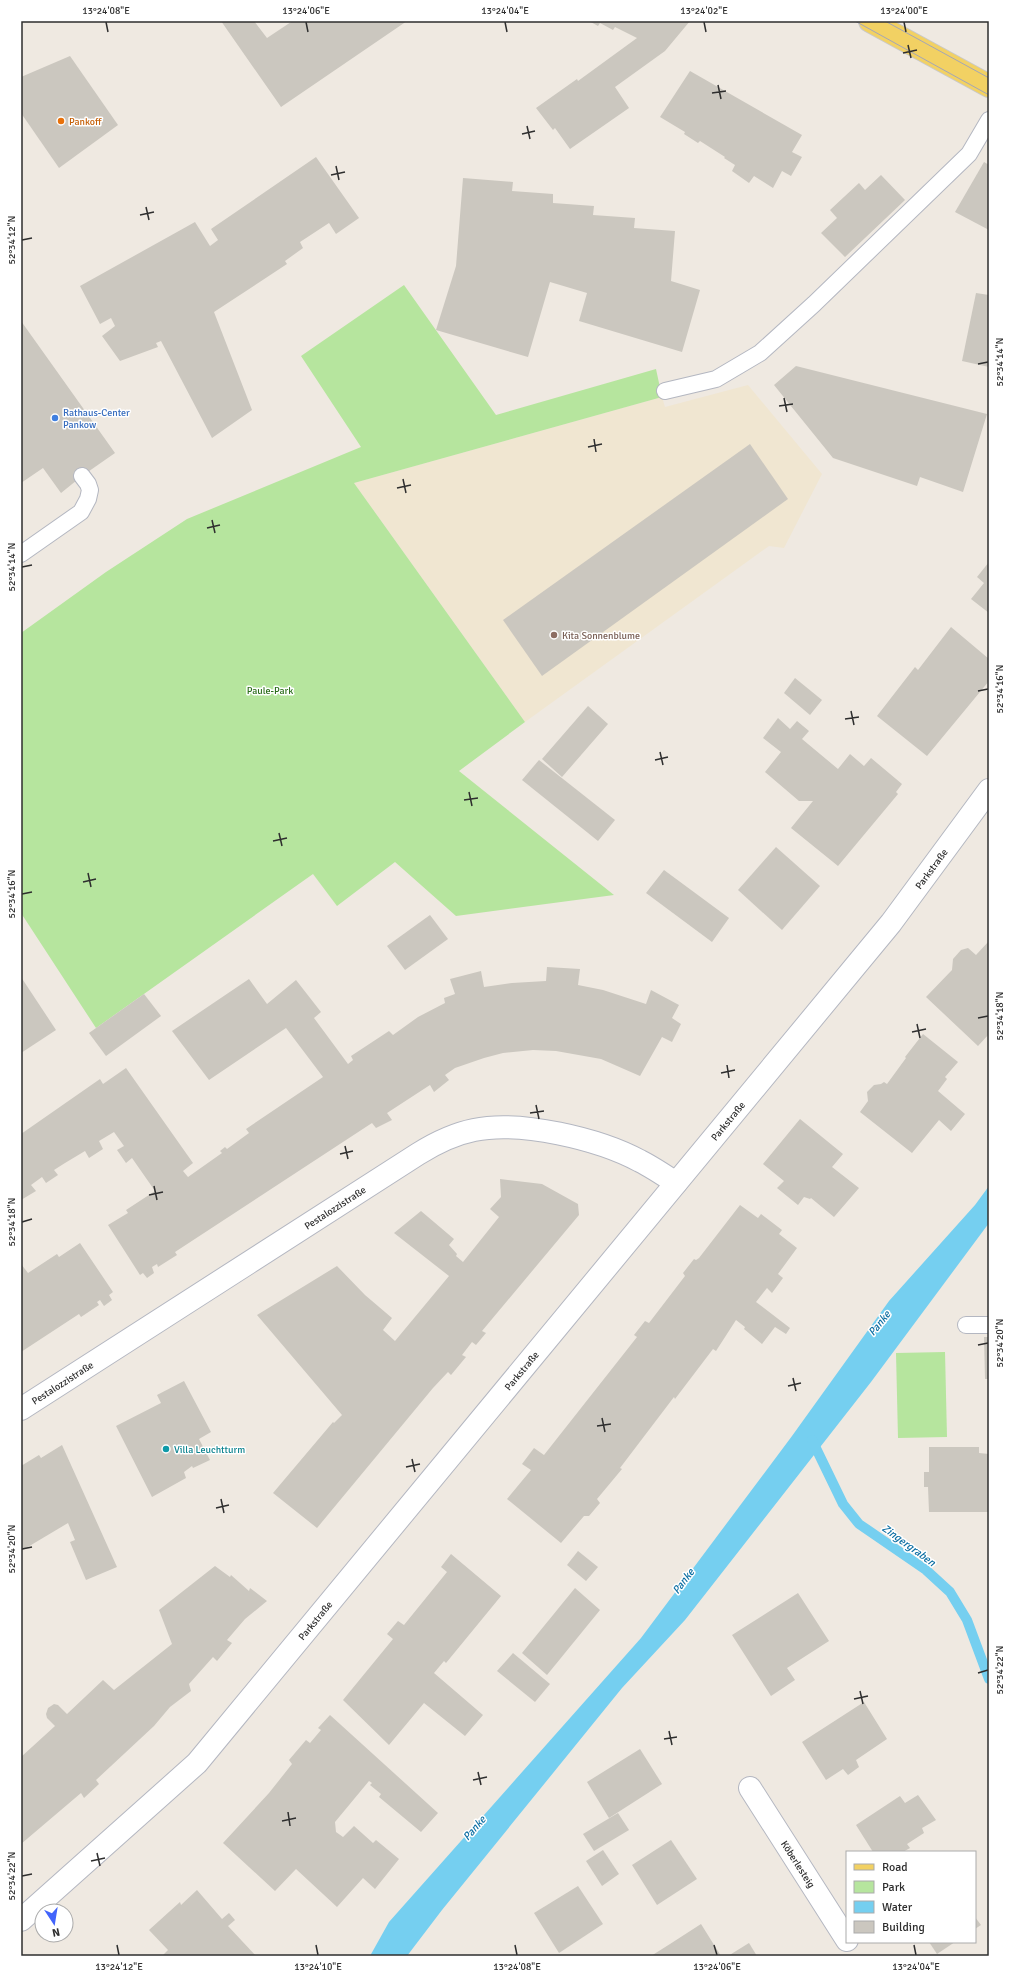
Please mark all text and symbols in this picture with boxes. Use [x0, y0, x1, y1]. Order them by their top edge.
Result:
text: 13°24'08"E [82, 5, 130, 17]
text: 13°24'06"E [282, 5, 330, 17]
text: 13°24'04"E [481, 5, 529, 17]
text: 13°24'02"E [680, 5, 728, 17]
text: 13°24'00"E [880, 5, 928, 17]
marker: Pankoff [56, 116, 66, 126]
place label: Pankoff [69, 116, 102, 128]
text: 52°34'12"N [6, 216, 18, 264]
text: 52°34'14"N [994, 338, 1006, 386]
place label: Rathaus-Center Pankow [63, 407, 130, 431]
marker: Rathaus-Center Pankow [50, 413, 60, 423]
text: 52°34'14"N [6, 543, 18, 591]
marker: Kita Sonnenblume [549, 630, 559, 640]
place label: Kita Sonnenblume [562, 630, 640, 642]
text: 52°34'16"N [994, 665, 1006, 713]
park label: Paule-Park [247, 685, 293, 697]
street label: Parkstraße [913, 847, 951, 892]
text: 52°34'16"N [6, 870, 18, 918]
text: 52°34'18"N [994, 992, 1006, 1040]
street label: Parkstraße [709, 1099, 748, 1143]
street label: Pestalozzistraße [302, 1184, 368, 1232]
text: 52°34'18"N [6, 1198, 18, 1246]
water label: Panke [865, 1308, 894, 1338]
text: 52°34'20"N [994, 1319, 1006, 1367]
street label: Parkstraße [502, 1349, 542, 1393]
street label: Pestalozzistraße [30, 1359, 96, 1408]
marker: Villa Leuchtturm [161, 1444, 171, 1454]
place label: Villa Leuchtturm [174, 1444, 245, 1456]
water label: Zingergraben [879, 1522, 939, 1570]
text: 52°34'20"N [6, 1525, 18, 1573]
water label: Panke [670, 1566, 697, 1597]
street label: Parkstraße [296, 1599, 335, 1643]
text: 52°34'22"N [994, 1646, 1006, 1694]
water label: Panke [460, 1813, 489, 1843]
street label: Köberlesteig [778, 1839, 817, 1890]
legend [846, 1851, 976, 1943]
text: 52°34'22"N [6, 1852, 18, 1900]
text: Road [882, 1860, 908, 1875]
text: Park [882, 1880, 905, 1895]
text: Water [882, 1900, 913, 1915]
north arrow [34, 1903, 74, 1943]
text: Building [882, 1920, 925, 1935]
text: N [51, 1925, 61, 1939]
text: 13°24'12"E [95, 1961, 143, 1973]
text: 13°24'10"E [294, 1961, 342, 1973]
text: 13°24'08"E [493, 1961, 541, 1973]
text: 13°24'06"E [693, 1961, 741, 1973]
text: 13°24'04"E [892, 1961, 940, 1973]

